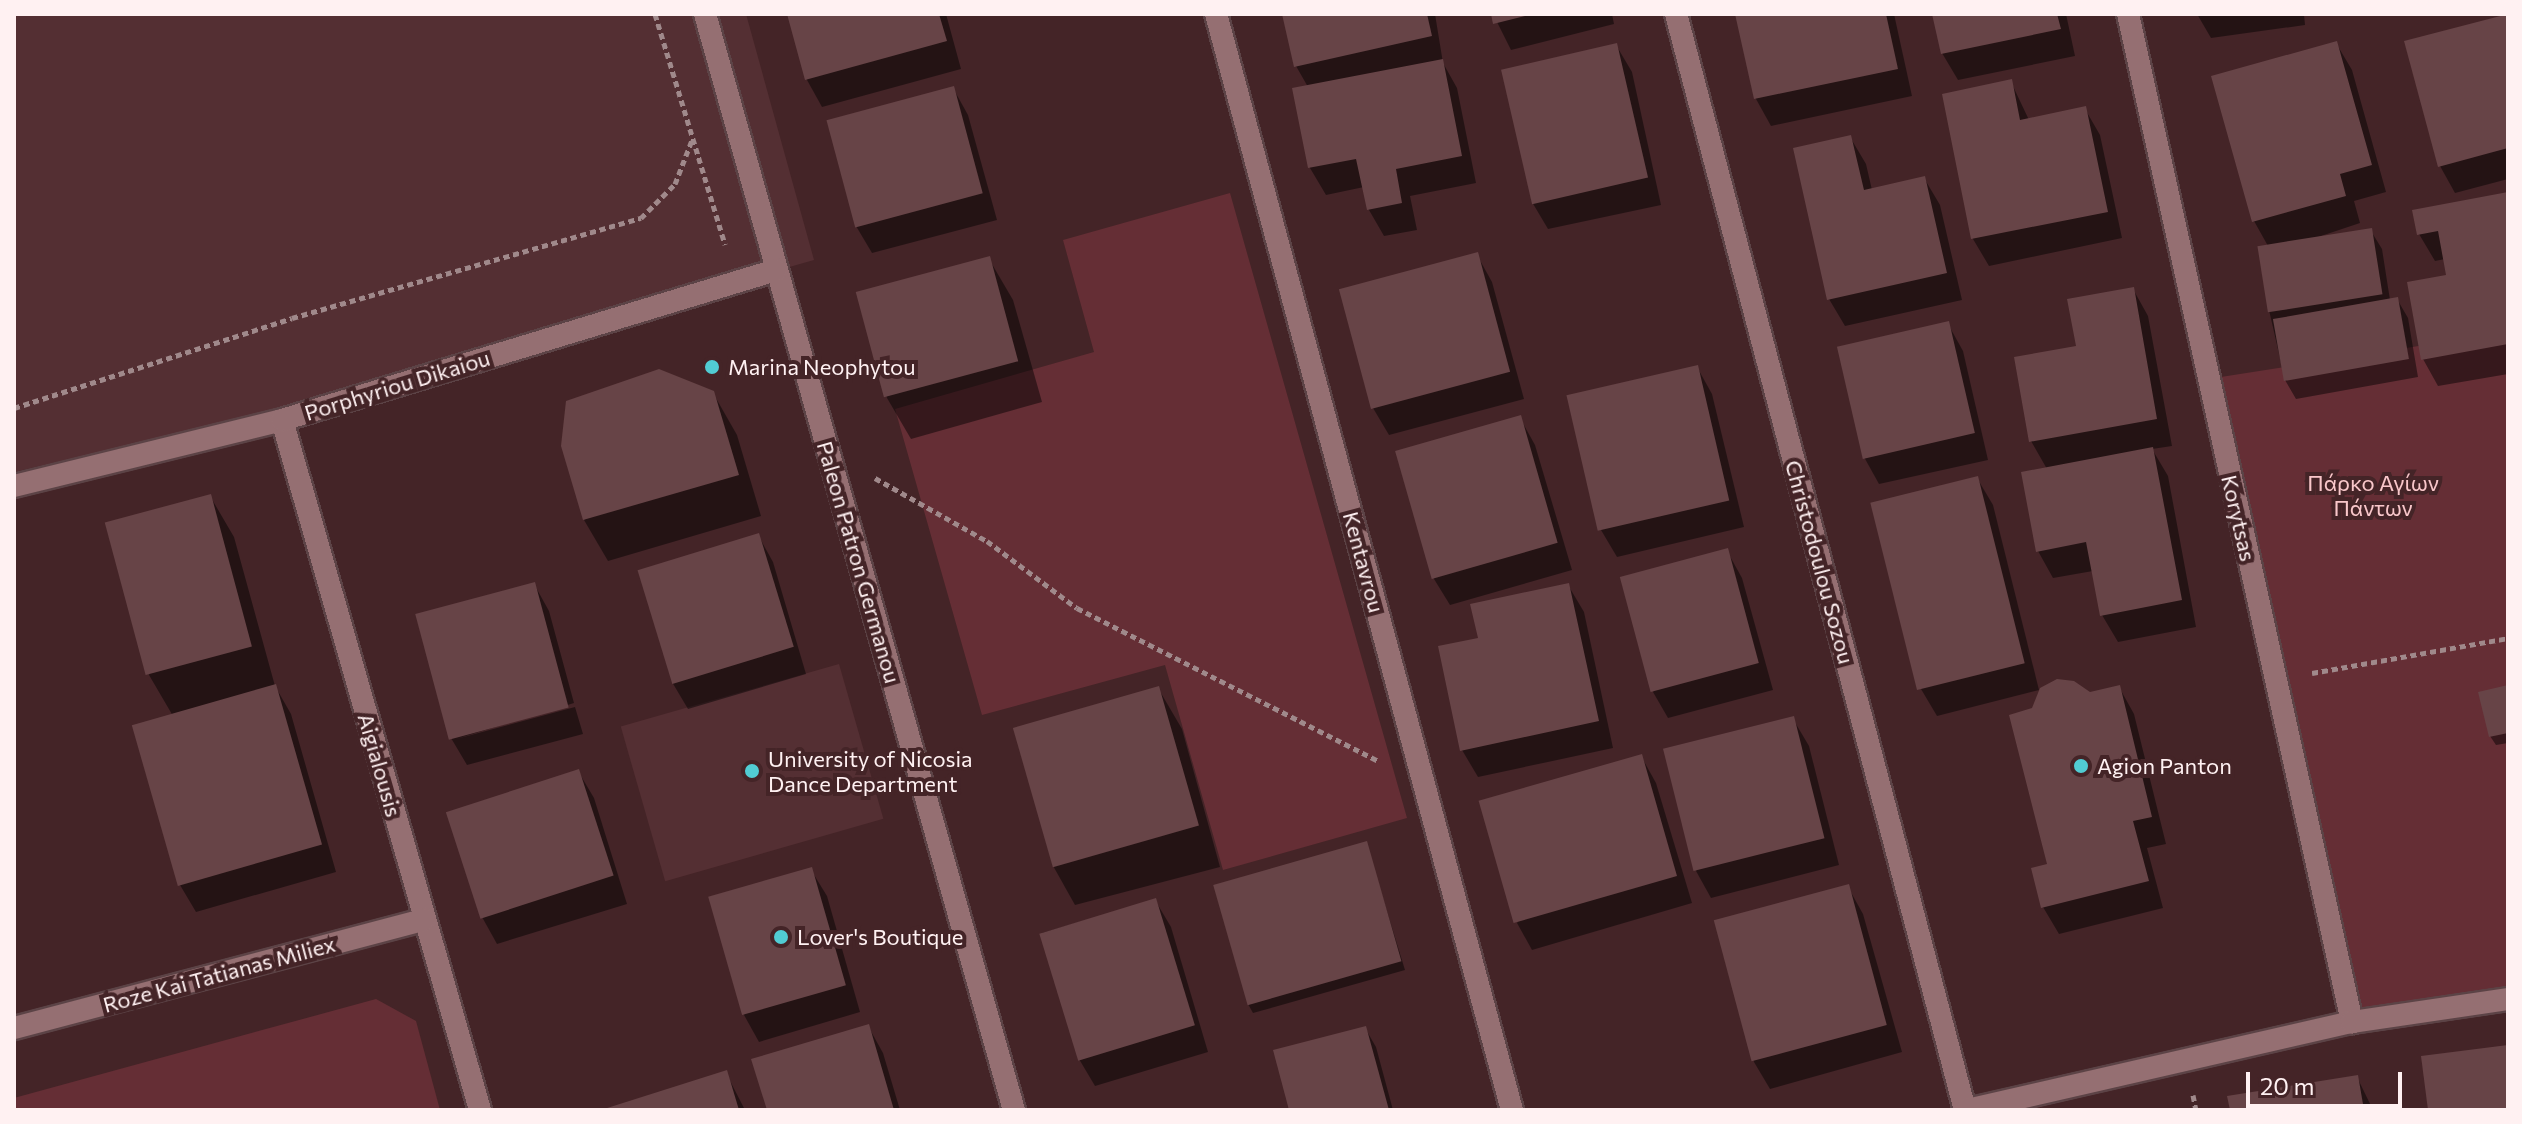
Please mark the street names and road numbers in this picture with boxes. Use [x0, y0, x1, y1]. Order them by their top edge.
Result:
street label: Porphyriou Dikaiou [301, 344, 493, 426]
street label: Paleon Patron Germanou [812, 438, 906, 686]
street label: Christodoulou Sozou [1780, 457, 1860, 667]
street label: Korytsas [2216, 472, 2262, 564]
street label: Kentavrou [1338, 509, 1390, 615]
street label: Aigialousis [353, 710, 407, 820]
street label: Roze Kai Tatianas Miliex [100, 930, 338, 1018]

